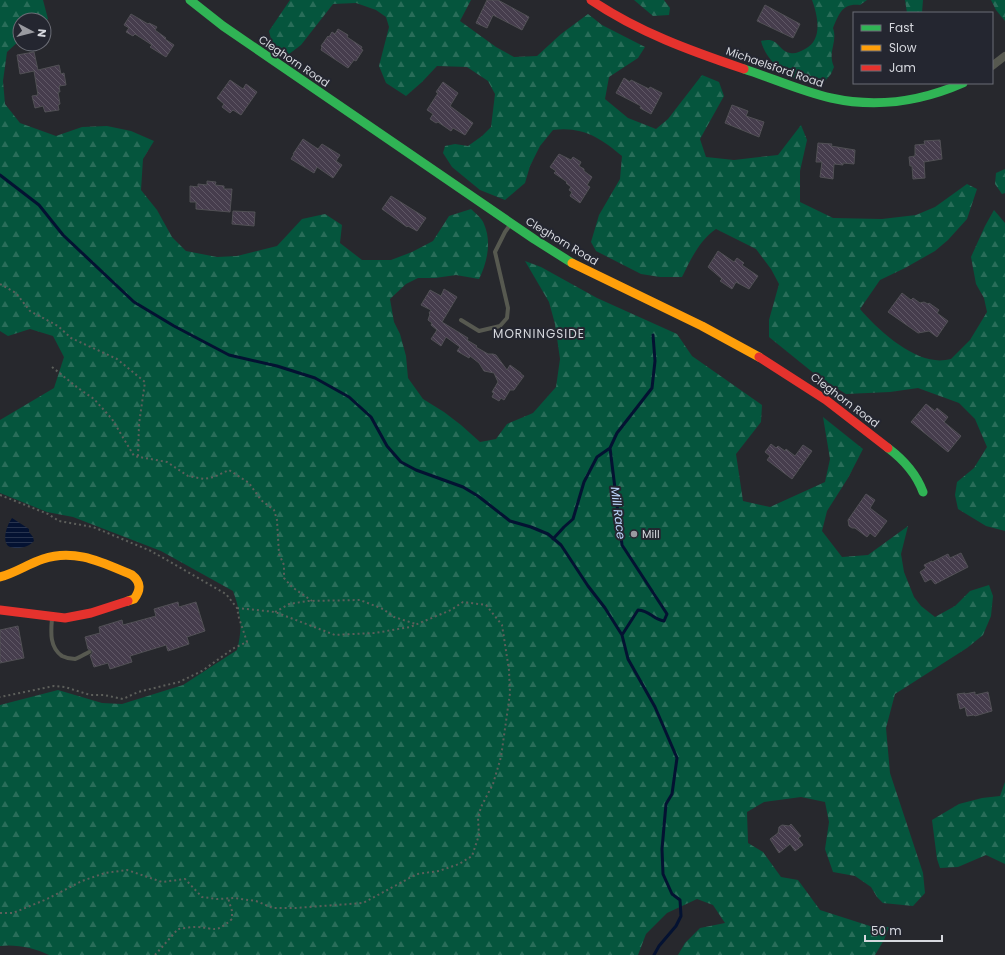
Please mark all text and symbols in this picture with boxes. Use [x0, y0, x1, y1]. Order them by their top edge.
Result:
north arrow [12, 12, 52, 52]
legend [853, 12, 993, 84]
text: Fast [889, 19, 914, 36]
text: N [33, 28, 50, 38]
street label: Cleghorn Road [255, 31, 333, 91]
text: Slow [889, 39, 917, 56]
street label: Michaelsford Road [724, 43, 826, 91]
text: Jam [889, 59, 916, 76]
street label: Cleghorn Road [523, 213, 601, 269]
district label: MORNINGSIDE [493, 325, 585, 342]
street label: Cleghorn Road [807, 369, 883, 431]
water label: Mill Race [607, 486, 630, 541]
place label: Mill [642, 526, 660, 542]
marker: Mill [629, 529, 639, 539]
scale bar [865, 917, 942, 943]
text: 50 m [871, 922, 902, 939]

